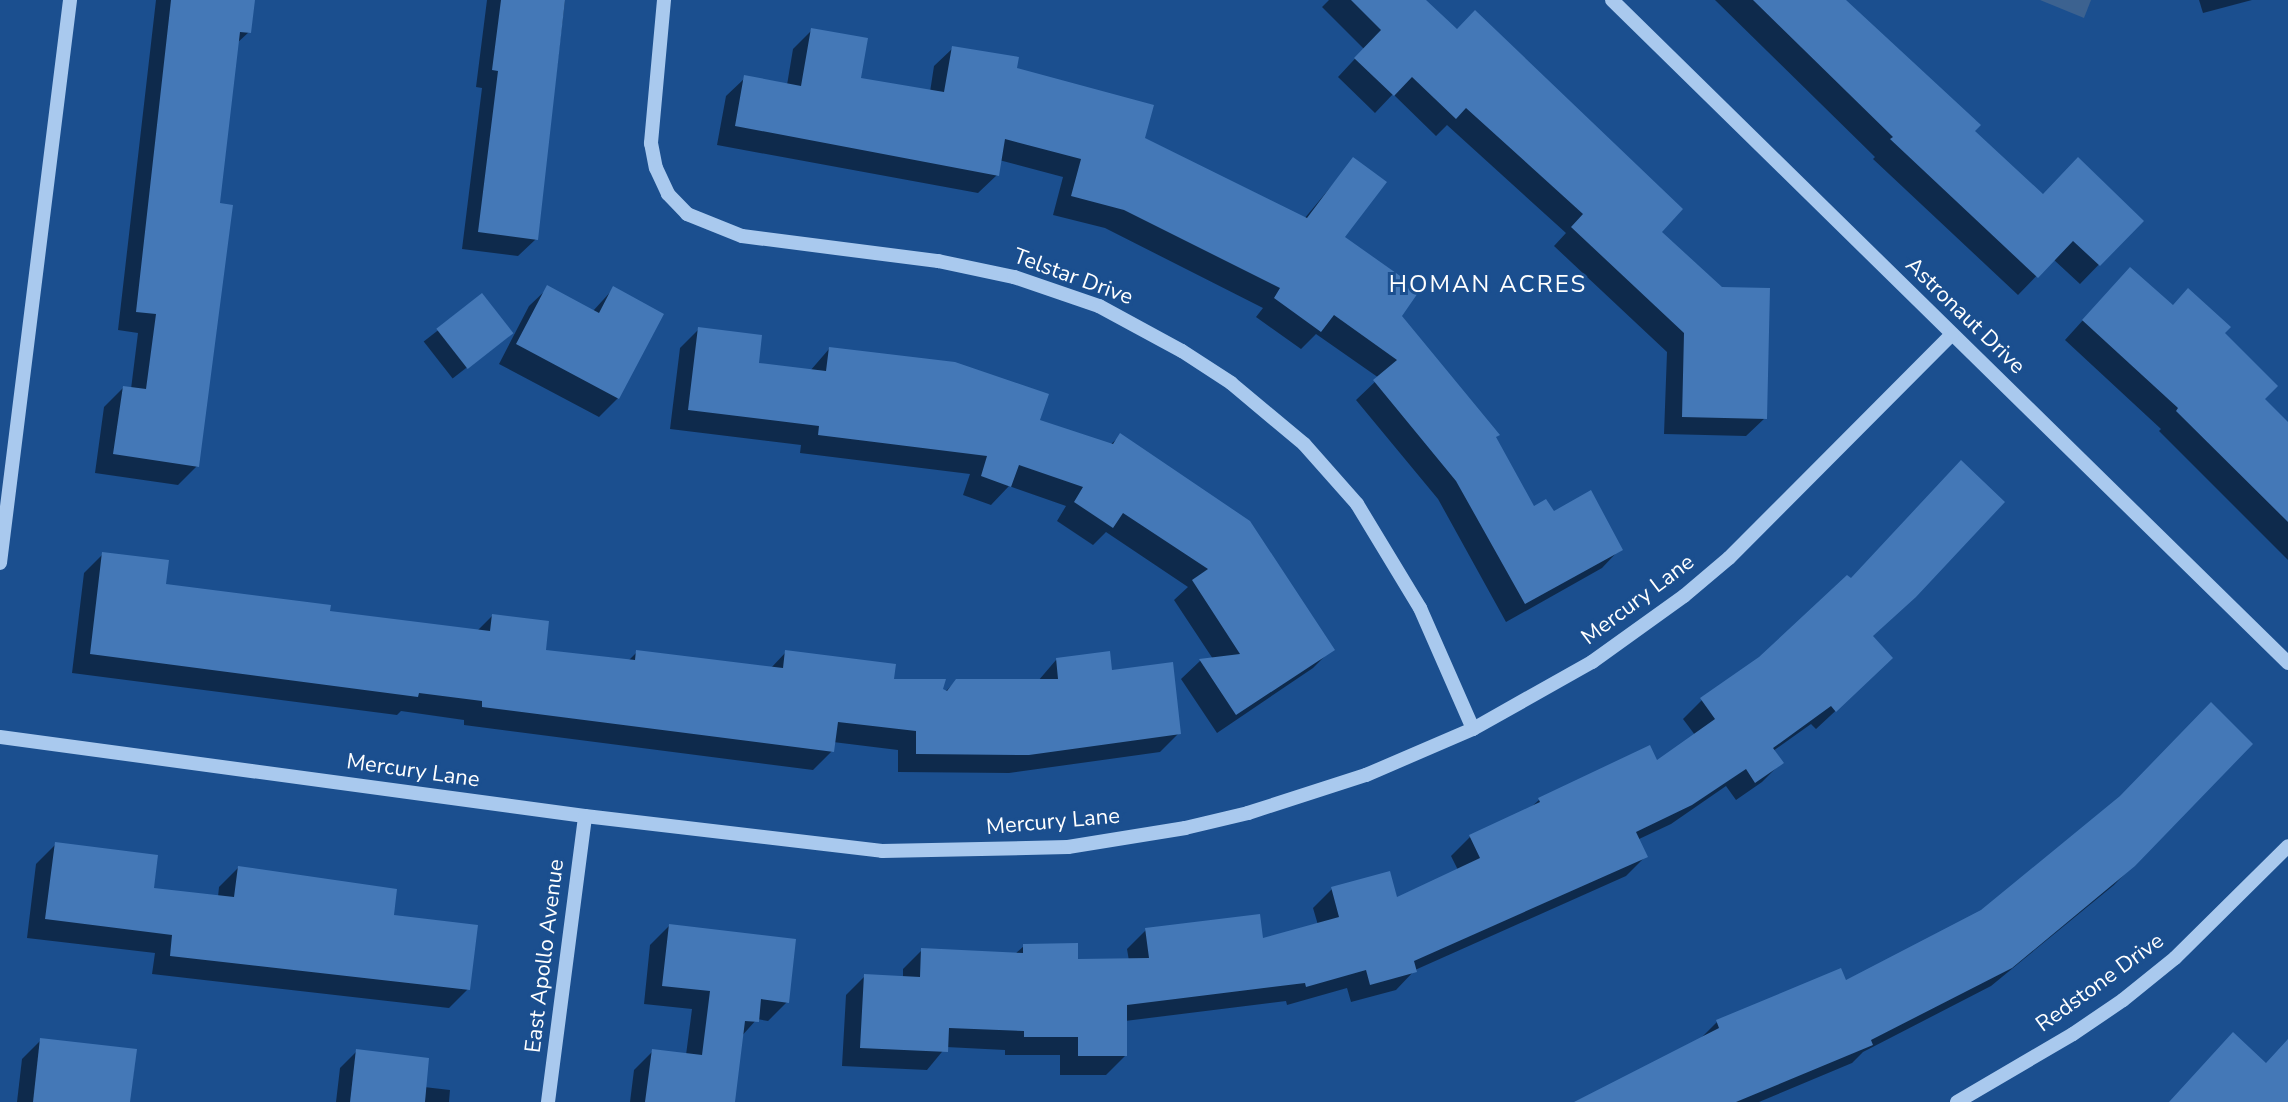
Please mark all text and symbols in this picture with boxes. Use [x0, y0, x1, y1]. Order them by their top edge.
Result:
street label: Telstar Drive [1010, 243, 1136, 311]
street label: Astronaut Drive [1900, 252, 2030, 380]
district label: HOMAN ACRES [1389, 271, 1587, 299]
street label: Mercury Lane [1577, 549, 1699, 651]
street label: Mercury Lane [345, 749, 481, 793]
street label: Mercury Lane [985, 803, 1121, 841]
street label: East Apollo Avenue [520, 858, 570, 1054]
street label: Redstone Drive [2031, 928, 2169, 1038]

